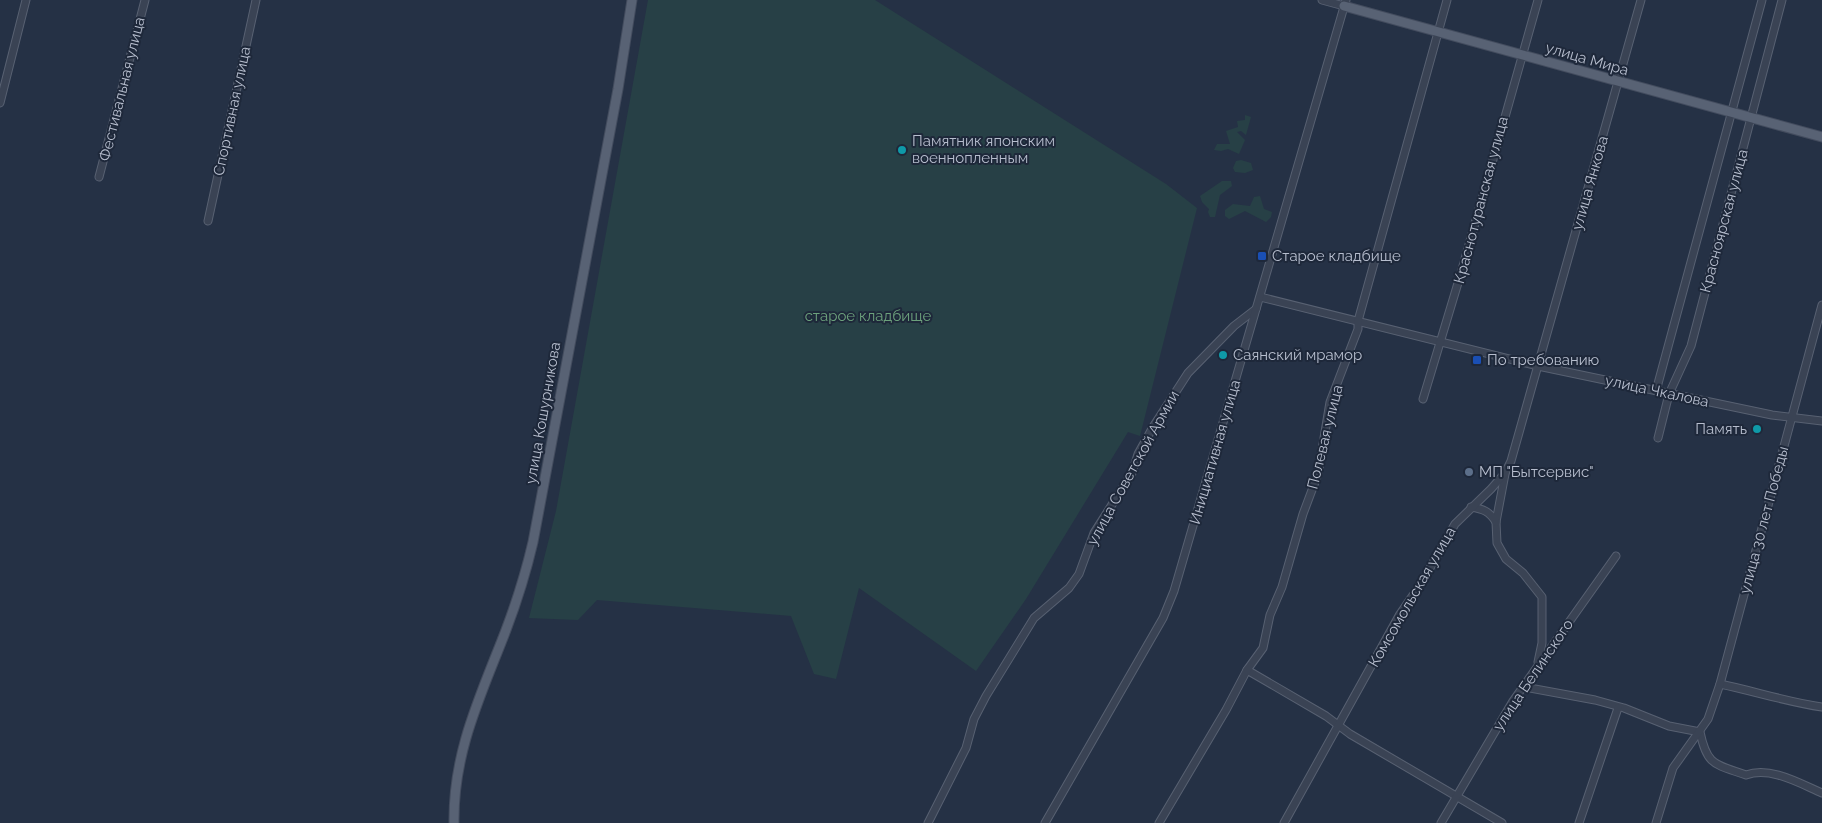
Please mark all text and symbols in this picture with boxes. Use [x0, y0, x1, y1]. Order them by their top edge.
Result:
street label: Фестивальная улица [95, 15, 149, 163]
street label: улица Мира [1543, 39, 1631, 79]
street label: Спортивная улица [210, 45, 254, 177]
street label: Краснотуранская улица [1450, 115, 1512, 285]
place label: Памятник японским военнопленным [912, 132, 1055, 167]
street label: улица Янкова [1568, 134, 1612, 232]
marker: Памятник японским военнопленным [896, 144, 908, 156]
street label: Красноярская улица [1696, 147, 1752, 295]
place label: Старое кладбище [1272, 247, 1401, 265]
marker: Старое кладбище [1256, 250, 1268, 262]
park label: старое кладбище [805, 307, 932, 325]
street label: улица Кошурникова [522, 341, 564, 485]
place label: Саянский мрамор [1233, 346, 1362, 364]
marker: Саянский мрамор [1217, 349, 1229, 361]
place label: По требованию [1487, 351, 1600, 369]
marker: По требованию [1471, 354, 1483, 366]
street label: улица Чкалова [1604, 371, 1710, 411]
street label: Инициативная улица [1186, 378, 1244, 526]
street label: Полевая улица [1303, 383, 1347, 491]
street label: улица Советской Армии [1083, 388, 1183, 548]
place label: Память [1695, 420, 1747, 438]
marker: Память [1751, 423, 1763, 435]
street label: улица 30 лет Победы [1736, 444, 1792, 596]
place label: МП "Бытсервис" [1479, 463, 1594, 481]
marker: МП "Бытсервис" [1463, 466, 1475, 478]
street label: Комсомольская улица [1365, 524, 1459, 670]
street label: улица Белинского [1489, 616, 1577, 734]

